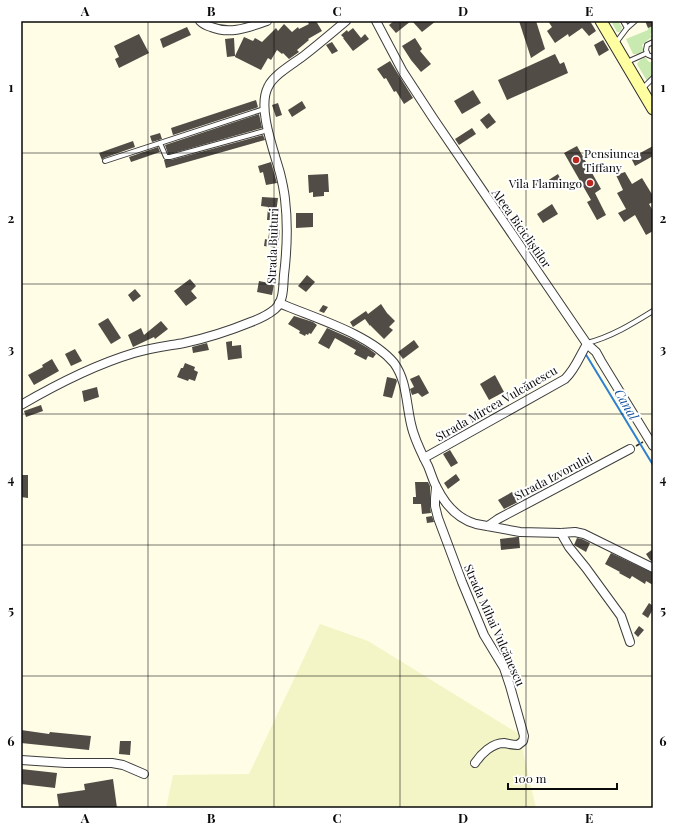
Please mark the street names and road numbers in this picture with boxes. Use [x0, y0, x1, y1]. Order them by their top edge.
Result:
street label: Aleea Bicicliștilor [488, 184, 556, 271]
street label: Strada Buituri [263, 207, 281, 284]
street label: Strada Mircea Vulcănescu [432, 362, 560, 444]
street label: Strada Izvorului [511, 448, 595, 503]
street label: Strada Mihai Vulcănescu [461, 562, 529, 688]

